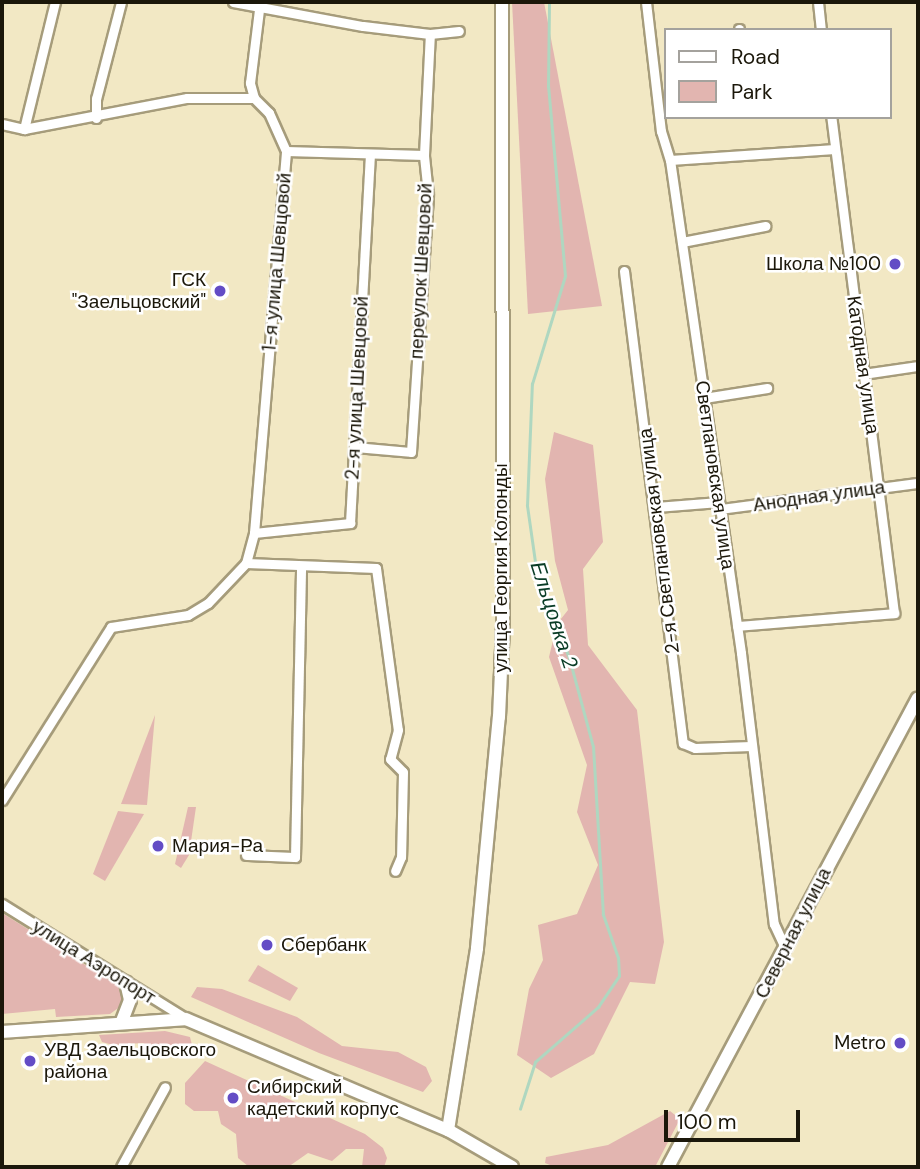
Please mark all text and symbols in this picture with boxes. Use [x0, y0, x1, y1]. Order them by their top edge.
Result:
legend [664, 28, 892, 119]
text: Road [731, 43, 780, 71]
text: Park [731, 78, 772, 106]
street label: 1-я улица Шевцовой [258, 172, 296, 352]
street label: переулок Шевцовой [405, 182, 437, 360]
place label: Школа №100 [766, 253, 881, 275]
marker: Школа №100 [887, 256, 903, 272]
place label: ГСК "Заельцовский" [72, 269, 206, 313]
marker: ГСК "Заельцовский" [212, 283, 228, 299]
street label: Катодная улица [842, 294, 884, 436]
street label: 2-я улица Шевцовой [341, 295, 373, 481]
street label: Светлановская улица [690, 379, 740, 571]
street label: 2-я Светлановская улица [634, 427, 684, 655]
street label: улица Георгия Колонды [490, 463, 512, 673]
street label: Анодная улица [752, 475, 886, 517]
water label: Ельцовка 2 [525, 558, 583, 672]
place label: Мария-Ра [172, 835, 263, 857]
marker: Мария-Ра [150, 838, 166, 854]
street label: Северная улица [750, 864, 836, 1002]
street label: улица Аэропорт [28, 915, 160, 1009]
place label: Сбербанк [281, 934, 366, 956]
marker: Сбербанк [259, 937, 275, 953]
place label: Metro [834, 1032, 886, 1054]
marker: Metro [892, 1035, 908, 1051]
place label: УВД Заельцовского района [44, 1039, 216, 1083]
marker: УВД Заельцовского района [22, 1053, 38, 1069]
place label: Сибирский кадетский корпус [247, 1076, 399, 1120]
marker: Сибирский кадетский корпус [225, 1090, 241, 1106]
scale bar [668, 1096, 804, 1140]
text: 100 m [677, 1108, 737, 1136]

